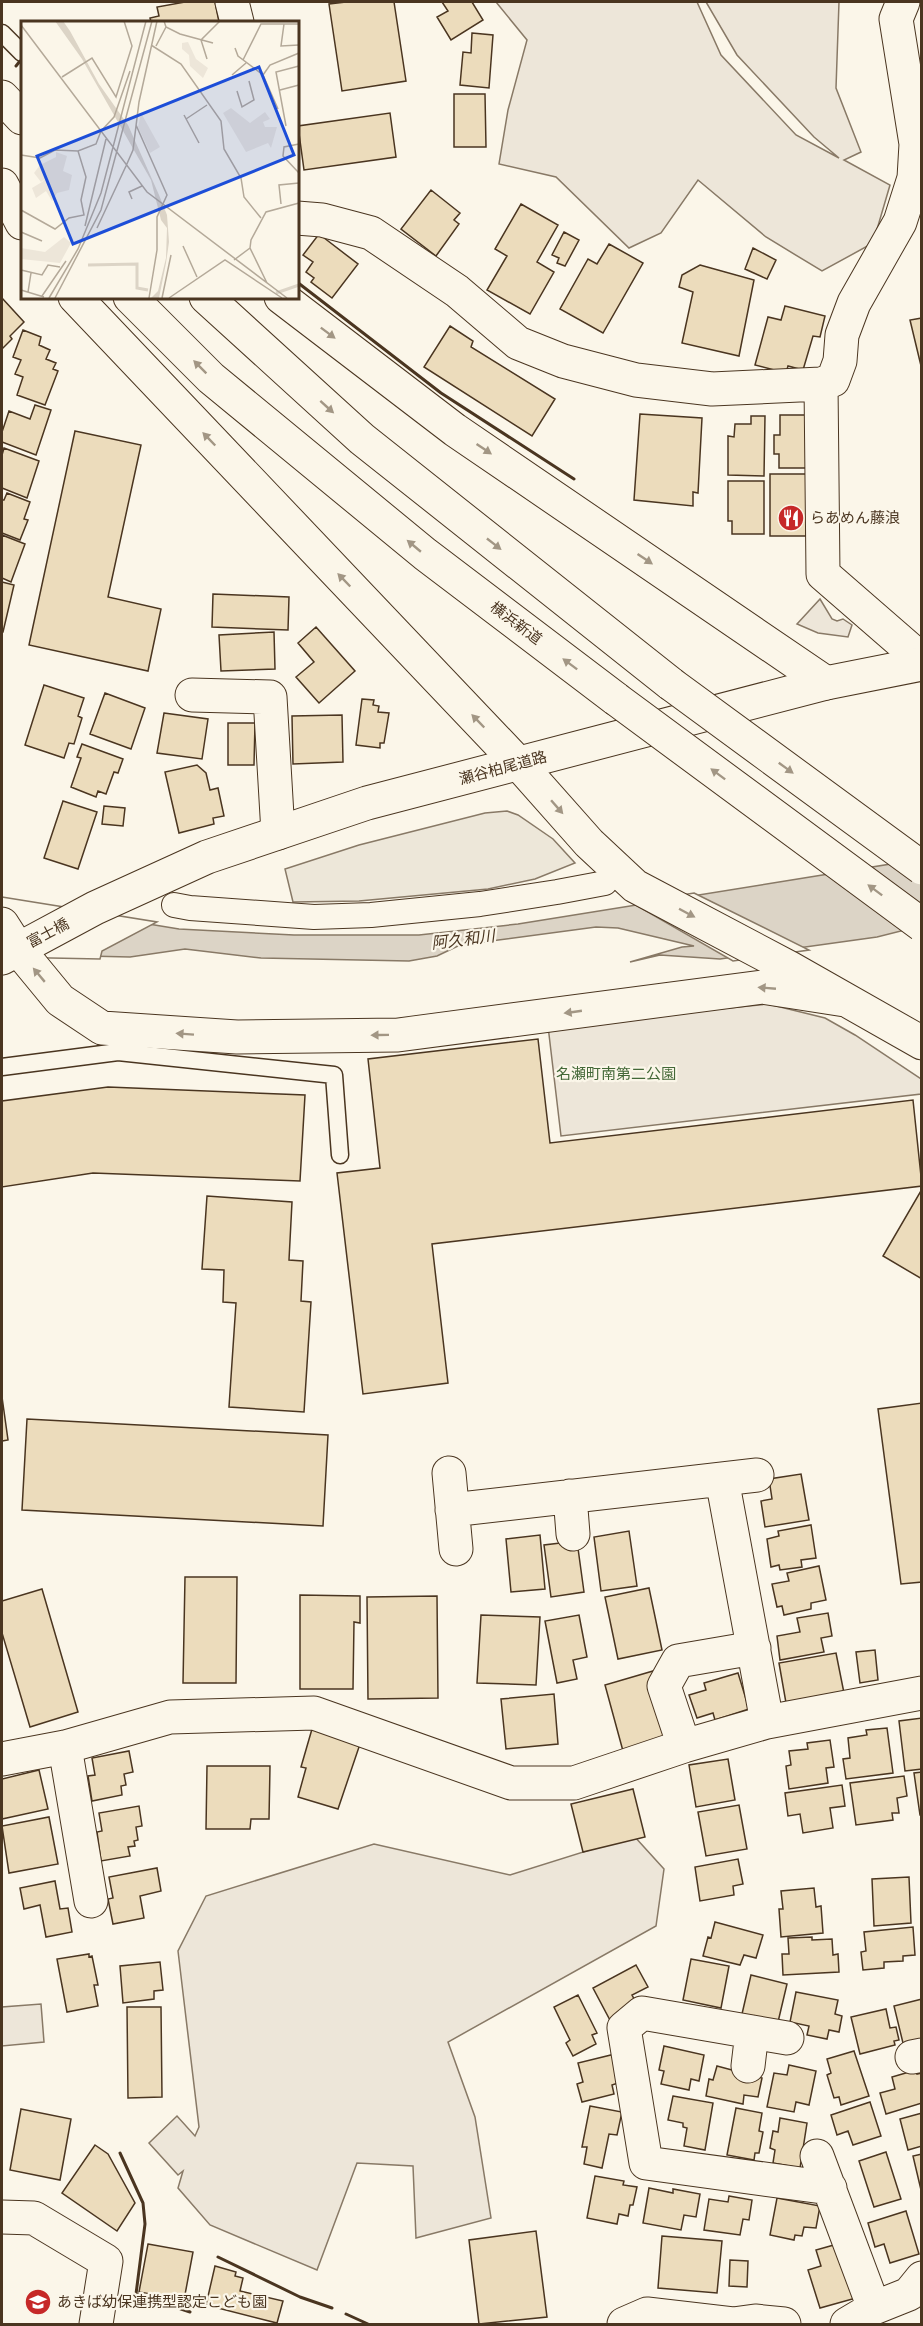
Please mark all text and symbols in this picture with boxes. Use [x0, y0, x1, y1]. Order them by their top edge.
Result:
inset map [21, 21, 298, 298]
one-way arrow [320, 326, 335, 338]
one-way arrow [193, 360, 208, 374]
one-way arrow [320, 400, 335, 414]
one-way arrow [203, 432, 216, 447]
one-way arrow [476, 443, 492, 454]
restaurant icon: らあめん藤浪 [776, 503, 806, 533]
place label: らあめん藤浪 [810, 508, 900, 526]
one-way arrow [487, 537, 502, 549]
one-way arrow [407, 540, 422, 552]
one-way arrow [637, 553, 653, 564]
one-way arrow [337, 573, 351, 587]
street label: 横浜新道 [487, 597, 546, 647]
one-way arrow [562, 658, 577, 670]
one-way arrow [471, 714, 485, 729]
street label: 瀬谷柏尾道路 [457, 747, 549, 787]
one-way arrow [777, 762, 793, 774]
one-way arrow [710, 768, 726, 780]
one-way arrow [551, 799, 564, 815]
one-way arrow [867, 885, 882, 897]
one-way arrow [679, 908, 696, 918]
street label: 富士橋 [23, 914, 72, 951]
water label: 阿久和川 [430, 925, 498, 952]
one-way arrow [33, 968, 46, 983]
one-way arrow [757, 984, 776, 993]
one-way arrow [564, 1007, 583, 1016]
one-way arrow [176, 1029, 195, 1038]
one-way arrow [370, 1030, 389, 1040]
park label: 名瀬町南第二公園 [556, 1064, 676, 1082]
school or university icon: あきば幼保連携型認定こども園 [23, 2287, 53, 2317]
place label: あきば幼保連携型認定こども園 [57, 2292, 267, 2310]

